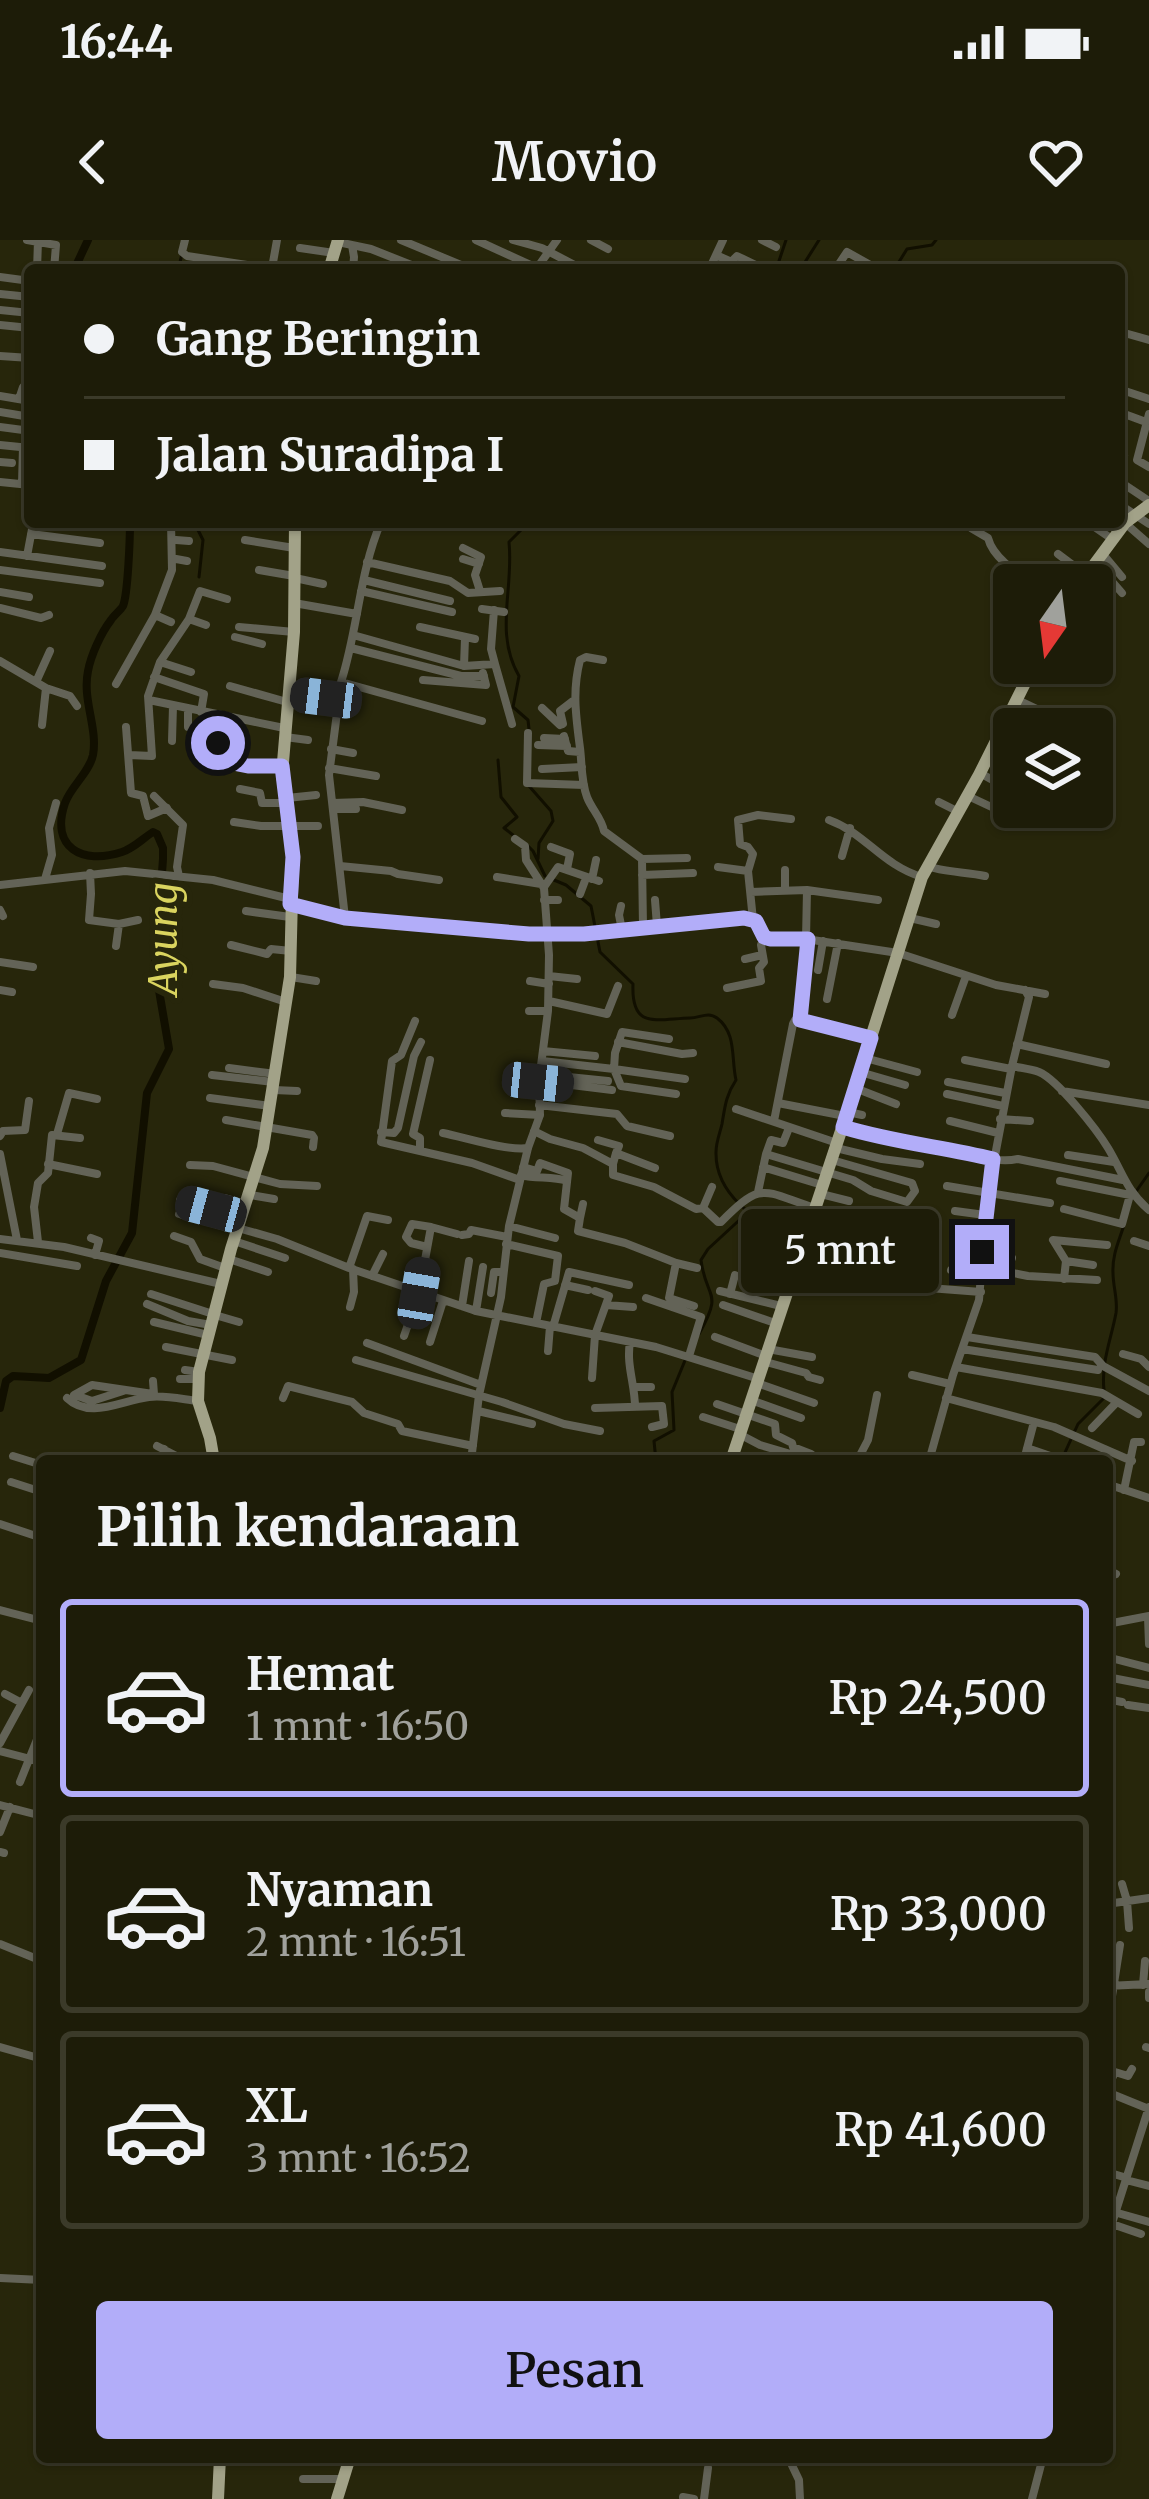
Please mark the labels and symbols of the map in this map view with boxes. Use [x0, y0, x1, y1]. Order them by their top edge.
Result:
north arrow [993, 564, 1113, 684]
car [288, 676, 364, 720]
route start [191, 716, 245, 770]
water label: Ayung [139, 882, 188, 999]
car [500, 1060, 576, 1104]
car [172, 1182, 250, 1236]
callout: 5 mnt [742, 1210, 940, 1294]
route end [955, 1225, 1009, 1279]
car [395, 1254, 443, 1332]

